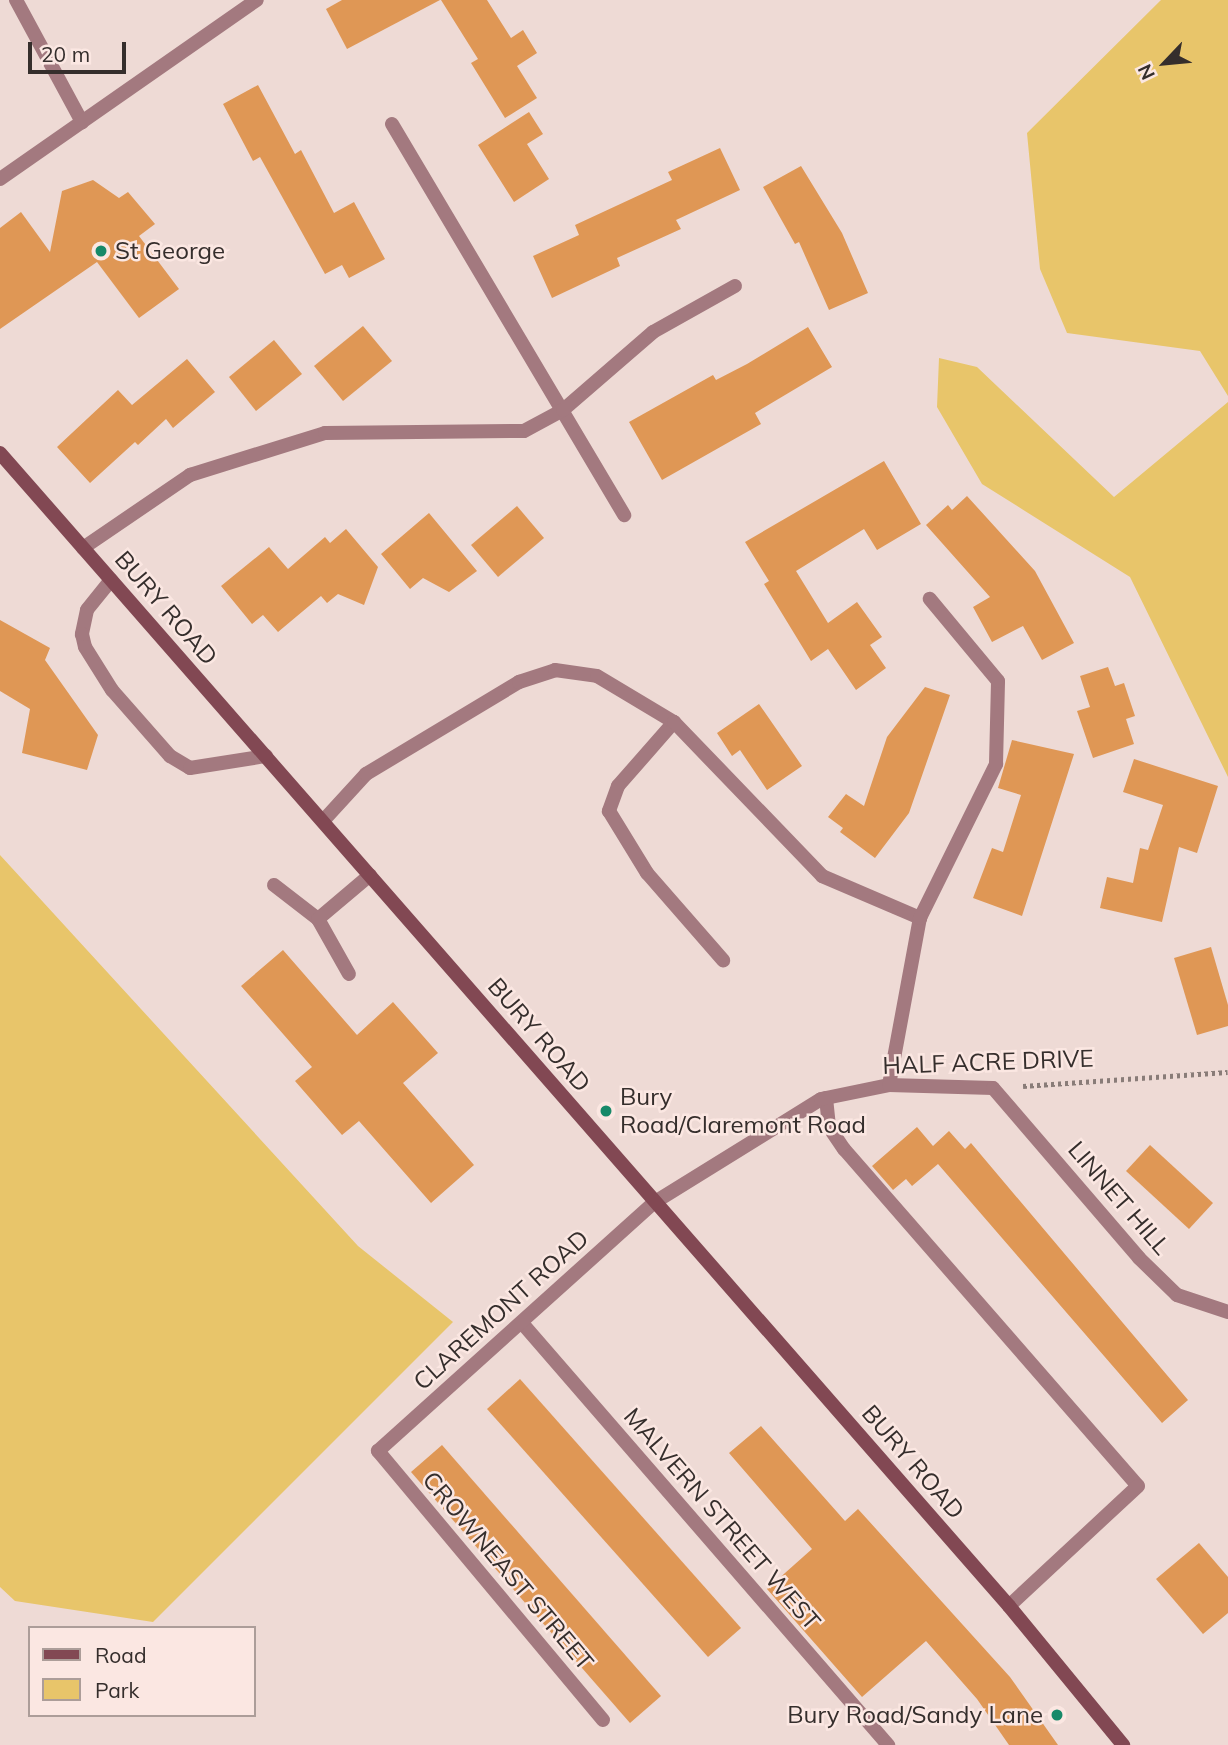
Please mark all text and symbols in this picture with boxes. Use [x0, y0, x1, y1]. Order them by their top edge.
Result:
scale bar [32, 28, 130, 72]
north arrow [1130, 28, 1200, 98]
text: 20 m [41, 41, 90, 67]
text: N [1132, 60, 1160, 84]
place label: St George [115, 237, 225, 265]
marker: St George [93, 243, 109, 259]
street label: BURY ROAD [109, 545, 223, 671]
street label: BURY ROAD [482, 972, 596, 1098]
street label: HALF ACRE DRIVE [882, 1044, 1094, 1080]
place label: Bury Road/Claremont Road [620, 1083, 866, 1139]
marker: Bury Road/Claremont Road [598, 1103, 614, 1119]
street label: LINNET HILL [1062, 1136, 1176, 1260]
street label: CLAREMONT ROAD [408, 1224, 594, 1396]
street label: BURY ROAD [856, 1399, 970, 1525]
street label: MALVERN STREET WEST [618, 1402, 826, 1636]
street label: CROWNEAST STREET [417, 1466, 599, 1676]
legend [28, 1626, 256, 1717]
text: Road [95, 1642, 146, 1668]
text: Park [95, 1677, 139, 1703]
place label: Bury Road/Sandy Lane [787, 1701, 1043, 1729]
marker: Bury Road/Sandy Lane [1049, 1707, 1065, 1723]

